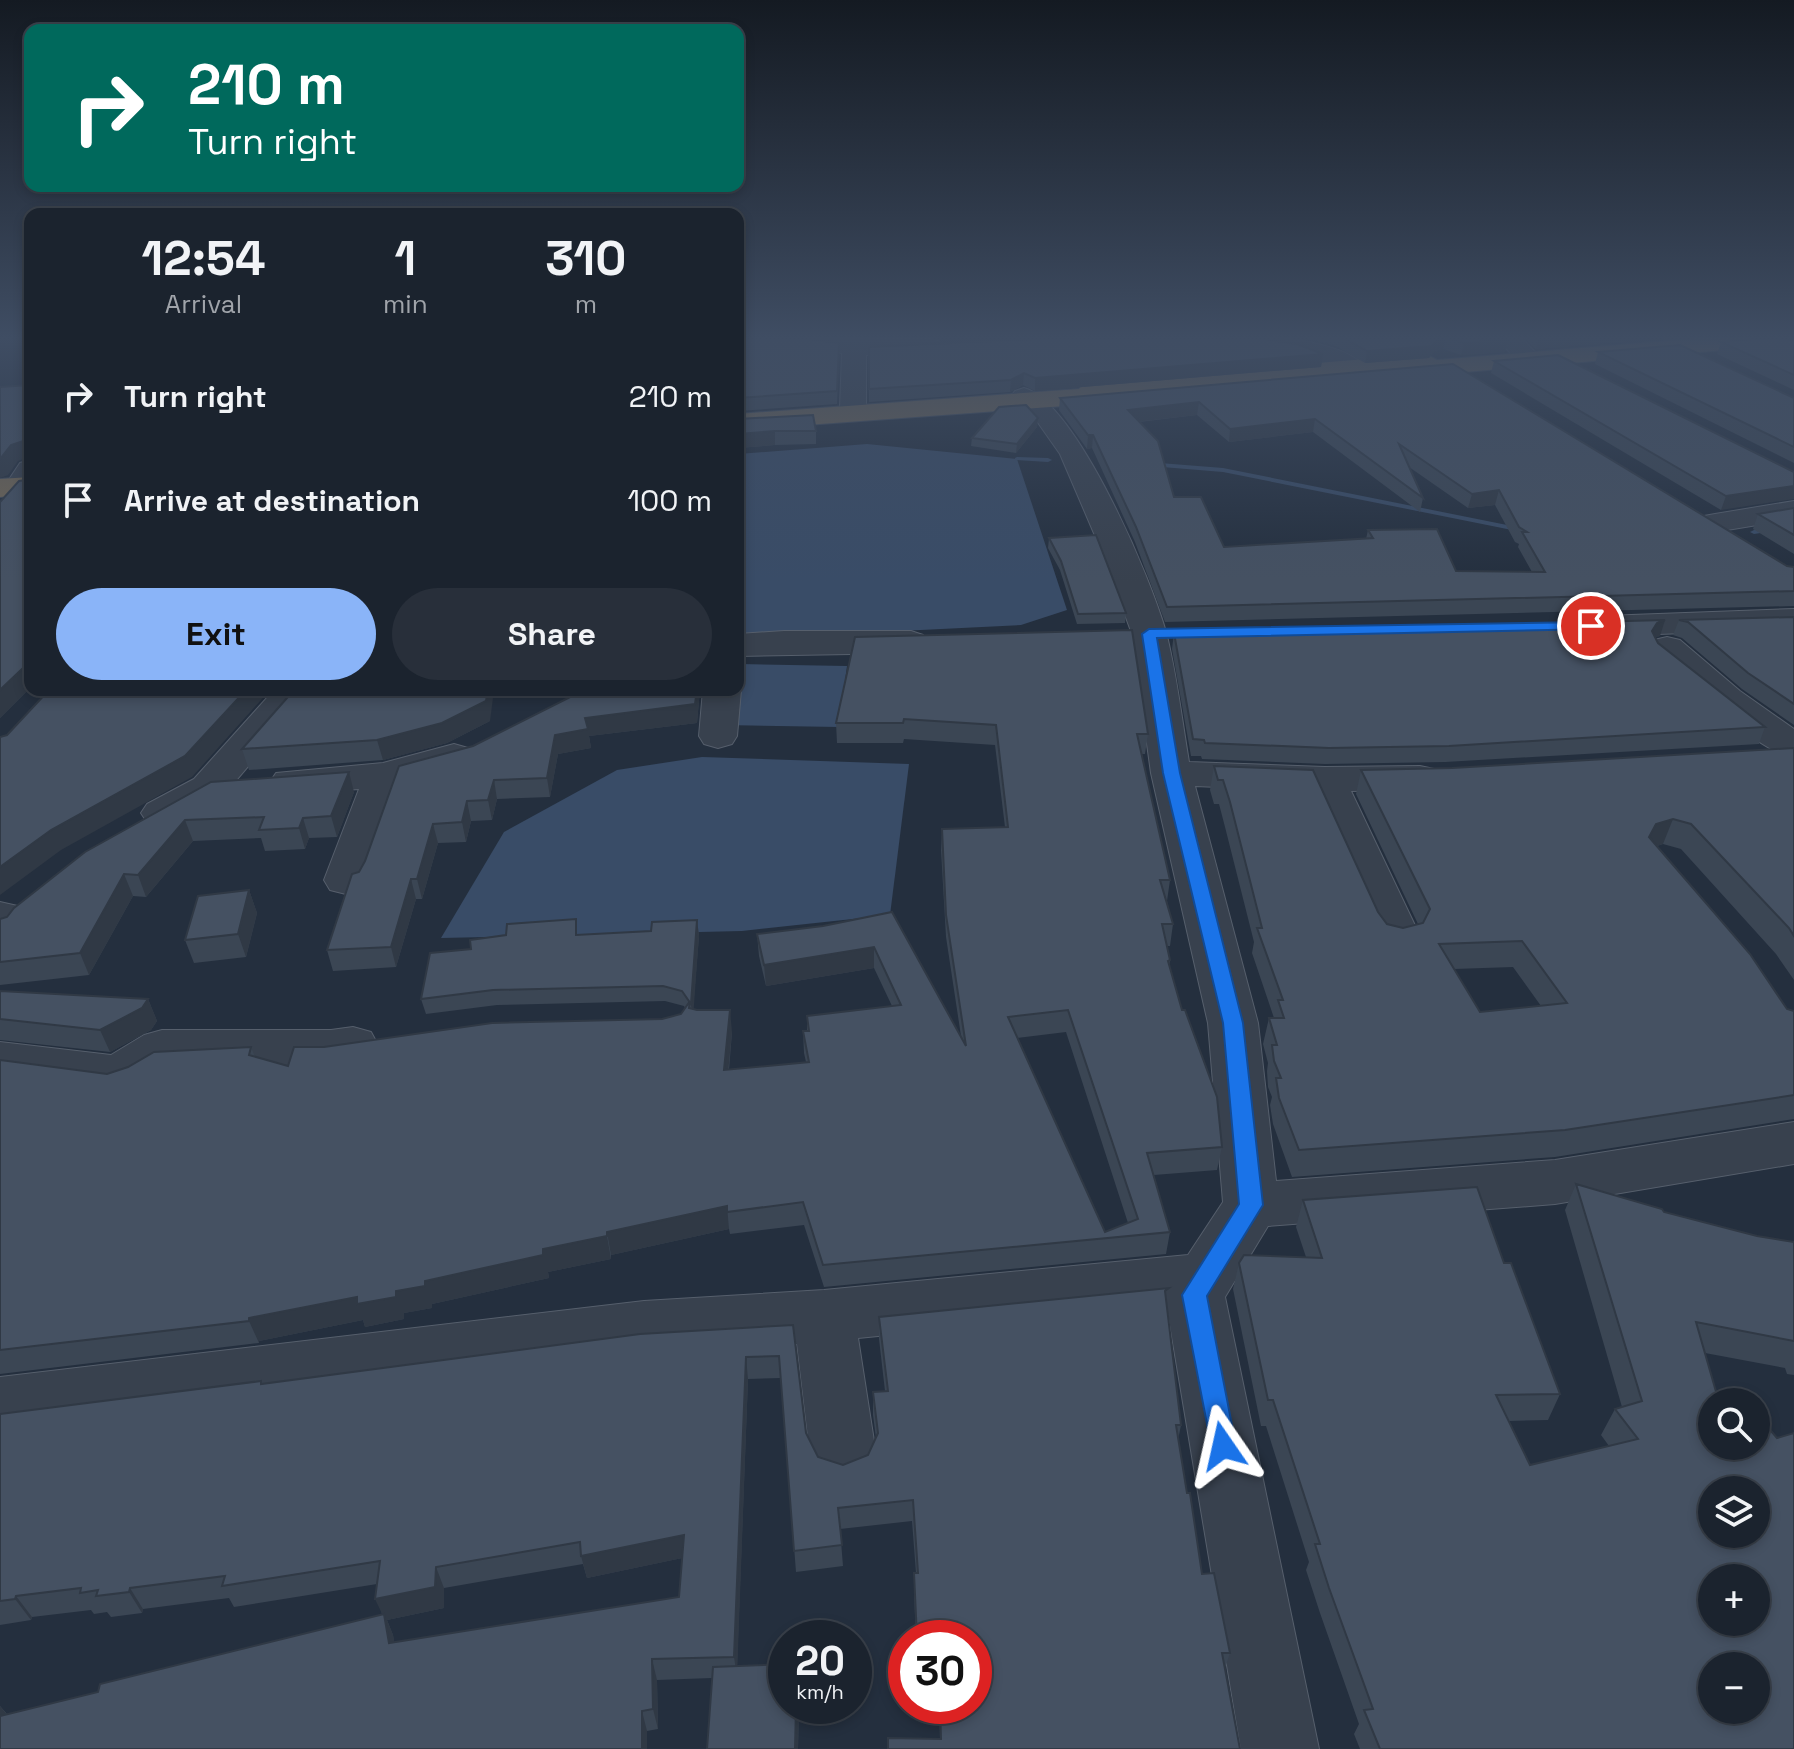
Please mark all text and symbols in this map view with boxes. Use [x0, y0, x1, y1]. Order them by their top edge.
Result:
text: 210 m [188, 49, 345, 120]
icon: right [56, 56, 160, 160]
text: Turn right [188, 119, 357, 165]
text: 12:54 [142, 228, 265, 289]
text: 1 [394, 228, 416, 289]
text: 310 [545, 228, 626, 289]
text: Arrival [165, 287, 242, 321]
text: min [383, 287, 428, 321]
text: m [575, 287, 597, 321]
icon: right [56, 374, 100, 418]
text: Turn right [124, 377, 267, 416]
text: 210 m [629, 377, 712, 416]
icon: arrive [56, 478, 100, 522]
text: Arrive at destination [124, 481, 420, 520]
text: 100 m [627, 481, 712, 520]
button: Exit [56, 588, 376, 680]
button: Share [392, 588, 712, 680]
pin [1557, 592, 1625, 660]
icon: arrive [1569, 604, 1613, 648]
map controls [1698, 1388, 1770, 1724]
button: search [1698, 1388, 1770, 1460]
position arrow [1181, 1404, 1265, 1488]
button: layers [1698, 1476, 1770, 1548]
button: + [1698, 1564, 1770, 1636]
speed limit sign: 30 [888, 1620, 992, 1724]
text: 20 [795, 1636, 845, 1687]
button: − [1698, 1652, 1770, 1724]
text: km/h [796, 1679, 844, 1705]

